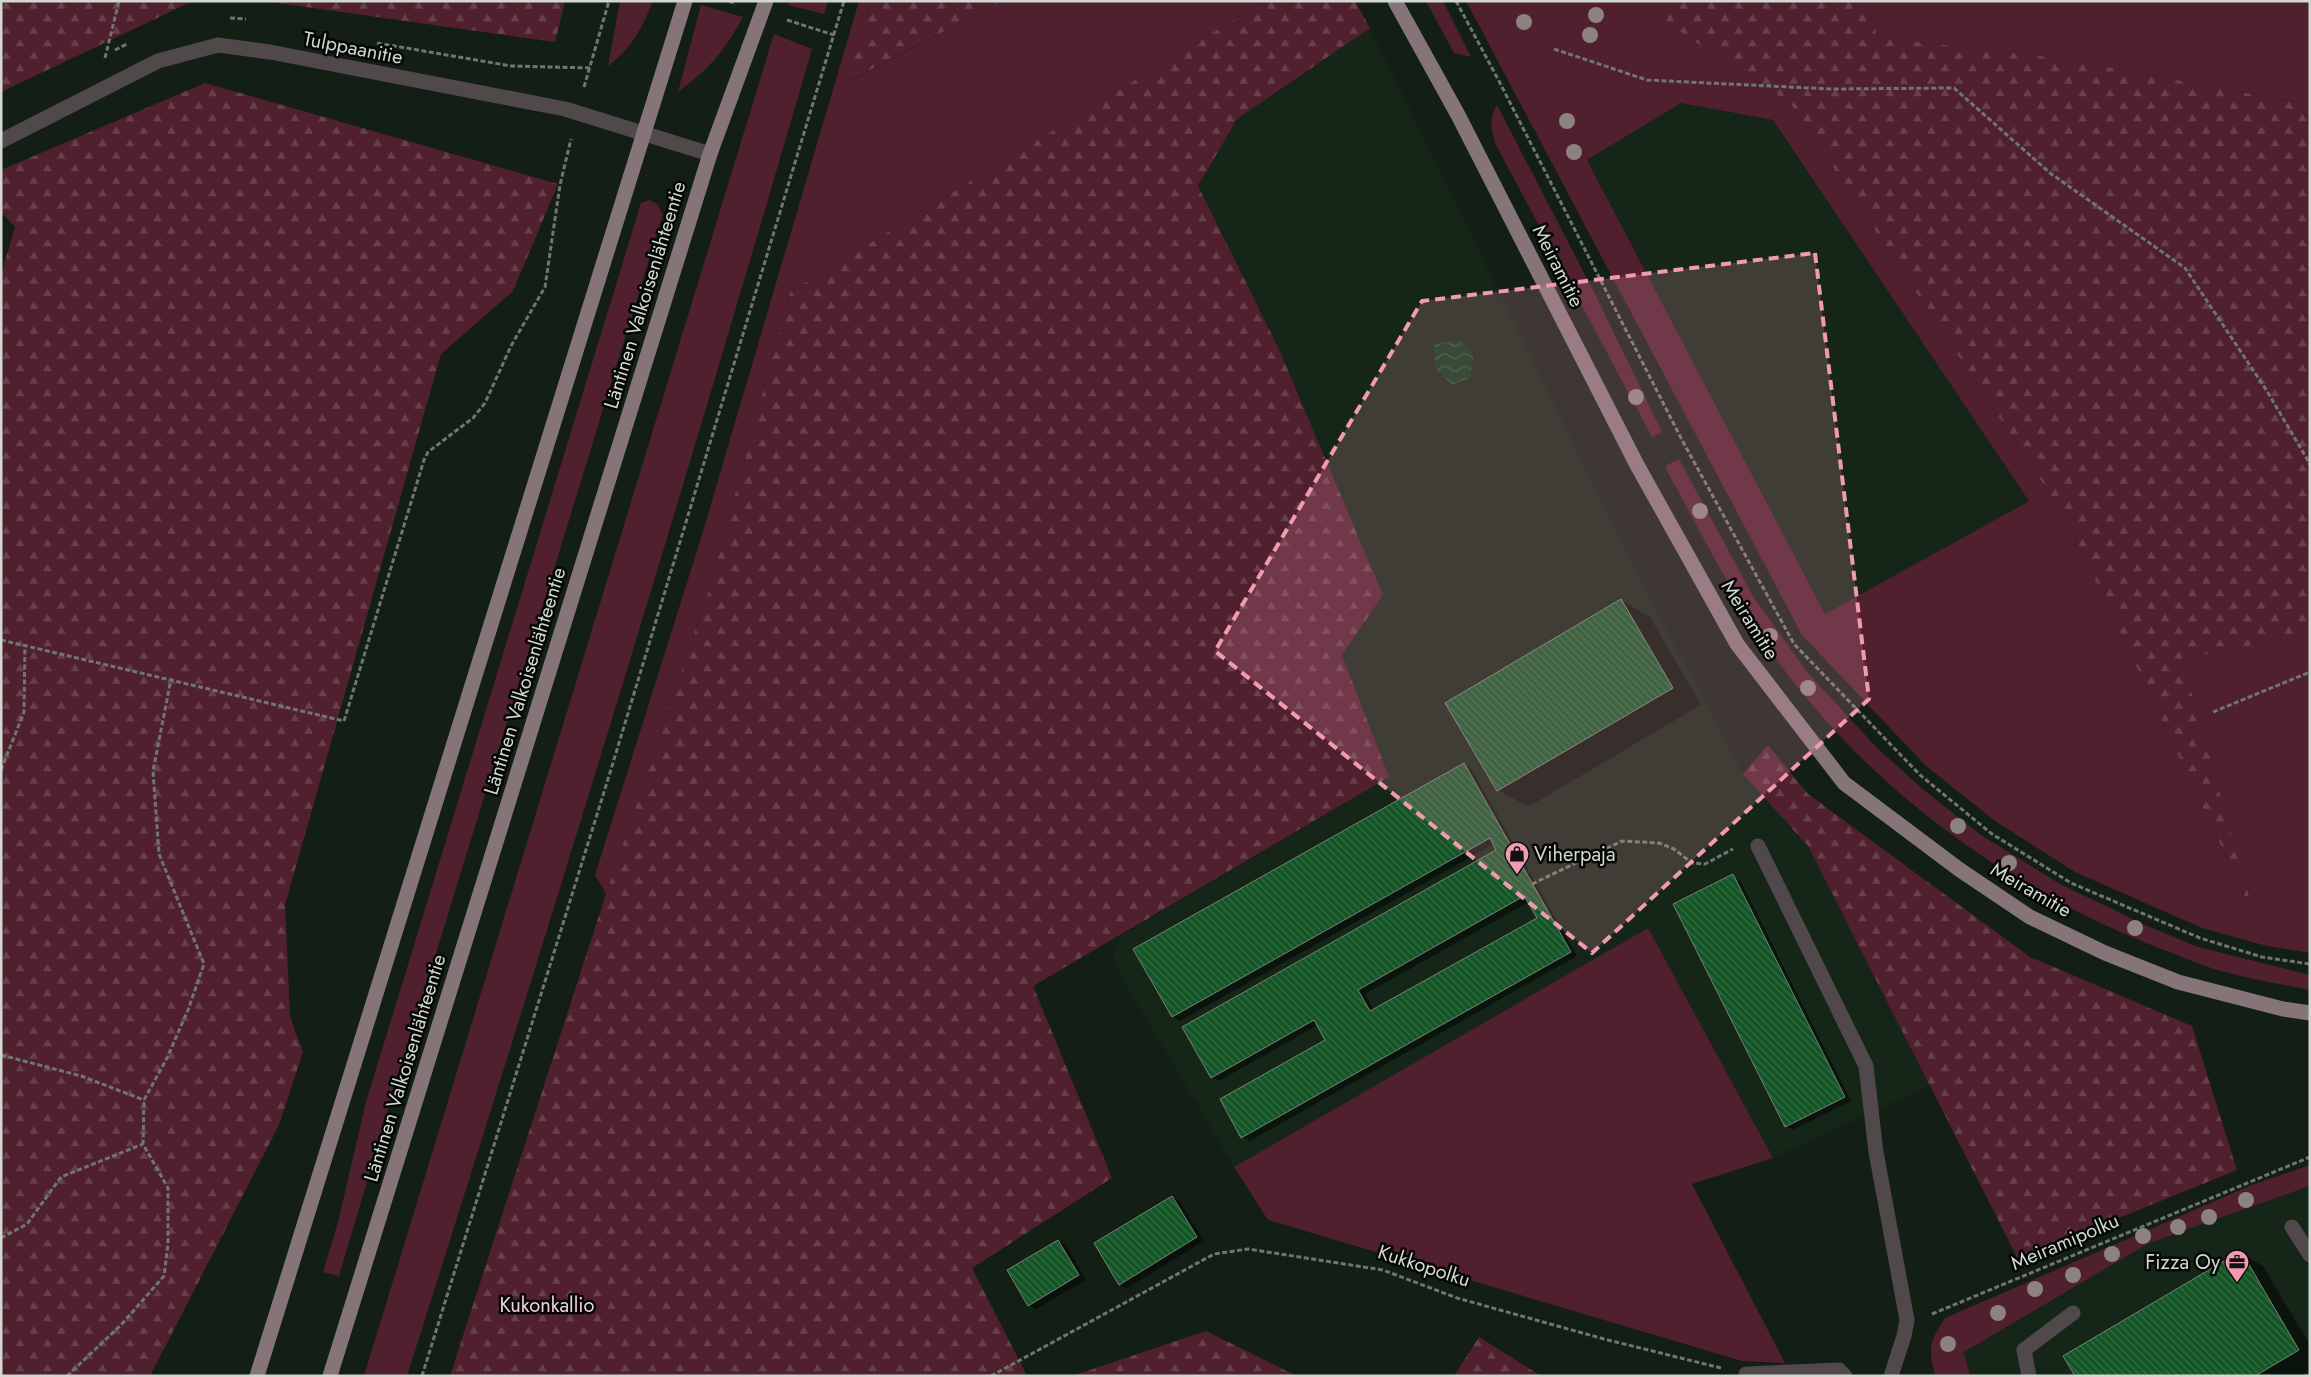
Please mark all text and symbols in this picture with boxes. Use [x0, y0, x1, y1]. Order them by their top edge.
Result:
street label: Tulppaanitie [301, 24, 405, 72]
street label: Läntinen Valkoisenlähteentie [597, 178, 693, 412]
street label: Meiramitie [1525, 220, 1591, 312]
street label: Läntinen Valkoisenlähteentie [477, 564, 573, 798]
street label: Meiramitie [1714, 574, 1786, 666]
place label: Viherpaja [1534, 840, 1616, 869]
shop icon: Viherpaja [1504, 841, 1530, 875]
street label: Meiramitie [1985, 855, 2077, 925]
street label: Läntinen Valkoisenlähteentie [357, 951, 453, 1185]
street label: Meiramipolku [2006, 1206, 2124, 1278]
street label: Kukkopolku [1374, 1237, 1474, 1295]
place label: Fizza Oy [2145, 1248, 2220, 1277]
office icon: Fizza Oy [2224, 1249, 2250, 1283]
park label: Kukonkallio [500, 1291, 595, 1320]

